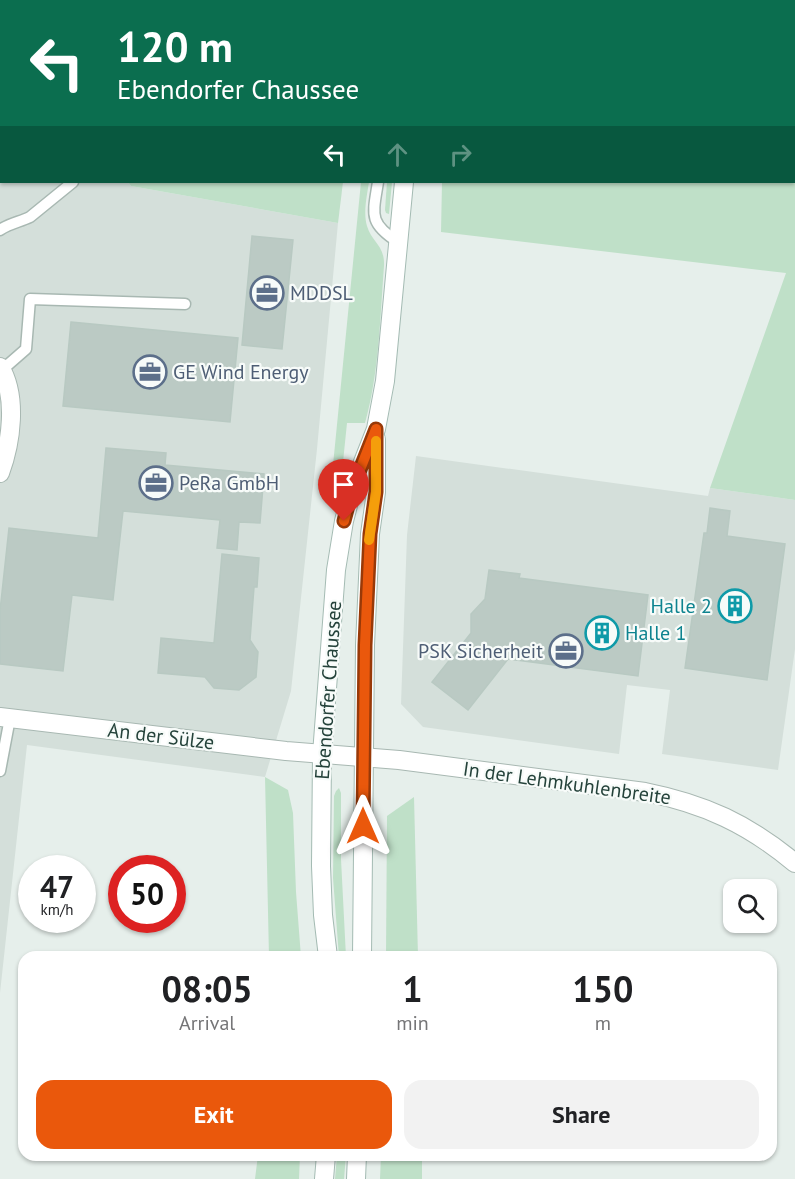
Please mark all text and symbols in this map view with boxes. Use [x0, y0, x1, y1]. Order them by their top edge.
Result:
text: 120 m [117, 19, 233, 74]
icon: left [18, 24, 96, 102]
text: Ebendorfer Chaussee [117, 72, 359, 106]
icon: left [318, 138, 351, 171]
icon: ahead [381, 138, 414, 171]
icon: right [444, 138, 477, 171]
office icon: MDDSL [249, 275, 285, 311]
place label: MDDSL [290, 280, 353, 306]
office icon: GE Wind Energy [132, 354, 168, 390]
place label: GE Wind Energy [173, 359, 309, 385]
pin [318, 459, 369, 521]
office icon: PeRa GmbH [138, 465, 174, 501]
icon: arrive [327, 468, 360, 501]
place label: PeRa GmbH [179, 470, 279, 496]
building icon: Halle 2 [717, 588, 753, 624]
place label: Halle 2 [651, 593, 712, 619]
street label: Ebendorfer Chaussee [309, 600, 347, 780]
building icon: Halle 1 [584, 615, 620, 651]
place label: Halle 1 [625, 620, 686, 646]
office icon: PSK Sicherheit [548, 633, 584, 669]
place label: PSK Sicherheit [418, 638, 543, 664]
street label: An der Sülze [106, 717, 216, 755]
street label: In der Lehmkuhlenbreite [461, 756, 673, 810]
position arrow [331, 794, 395, 858]
speed limit sign: 50 [108, 855, 186, 933]
text: 47 [40, 867, 74, 906]
map controls [723, 879, 777, 933]
button: search [723, 879, 777, 933]
text: km/h [41, 900, 73, 919]
text: 08:05 [161, 965, 253, 1012]
text: 1 [402, 965, 423, 1012]
text: 150 [572, 965, 634, 1012]
text: Arrival [179, 1010, 235, 1036]
text: min [396, 1010, 429, 1036]
text: m [595, 1010, 611, 1036]
button: Exit [36, 1080, 392, 1149]
button: Share [404, 1080, 759, 1149]

